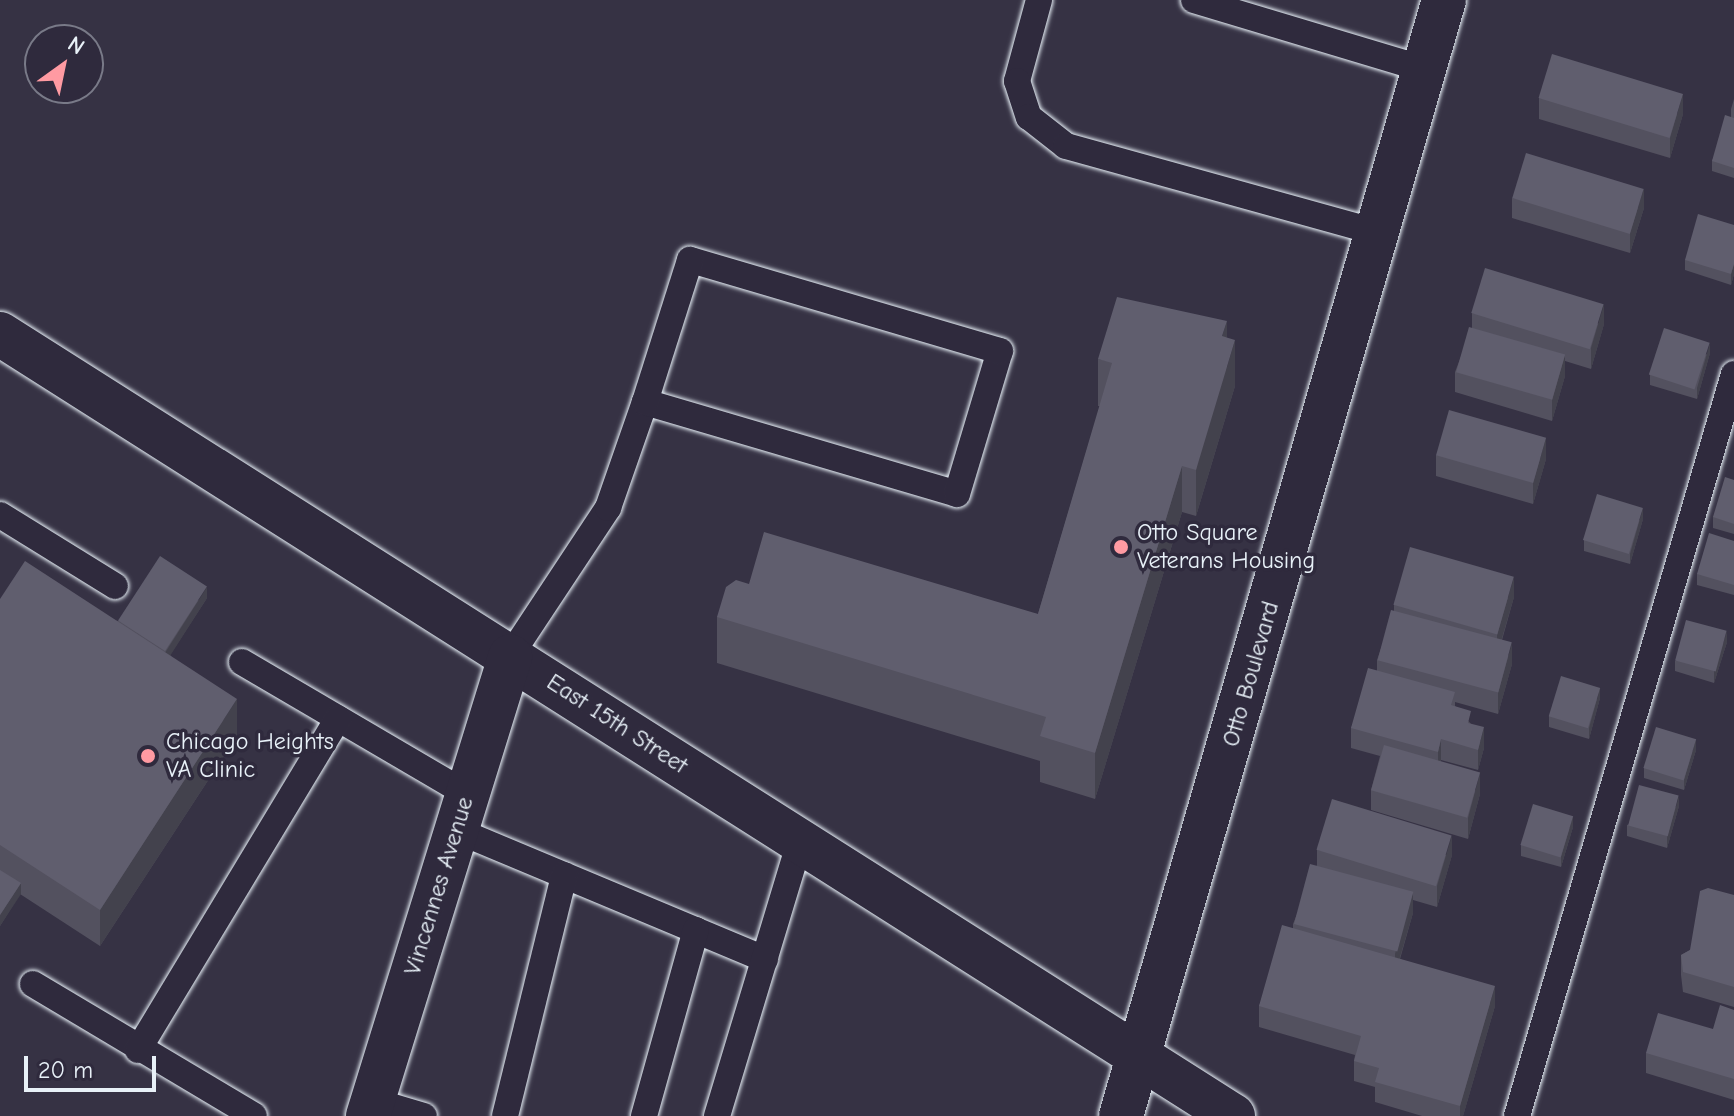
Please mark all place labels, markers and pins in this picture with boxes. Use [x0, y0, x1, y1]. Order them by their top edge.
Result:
place label: Otto Square Veterans Housing [1137, 519, 1315, 575]
marker: Otto Square Veterans Housing [1112, 538, 1130, 556]
place label: Chicago Heights VA Clinic [166, 728, 334, 784]
marker: Chicago Heights VA Clinic [137, 745, 159, 767]

